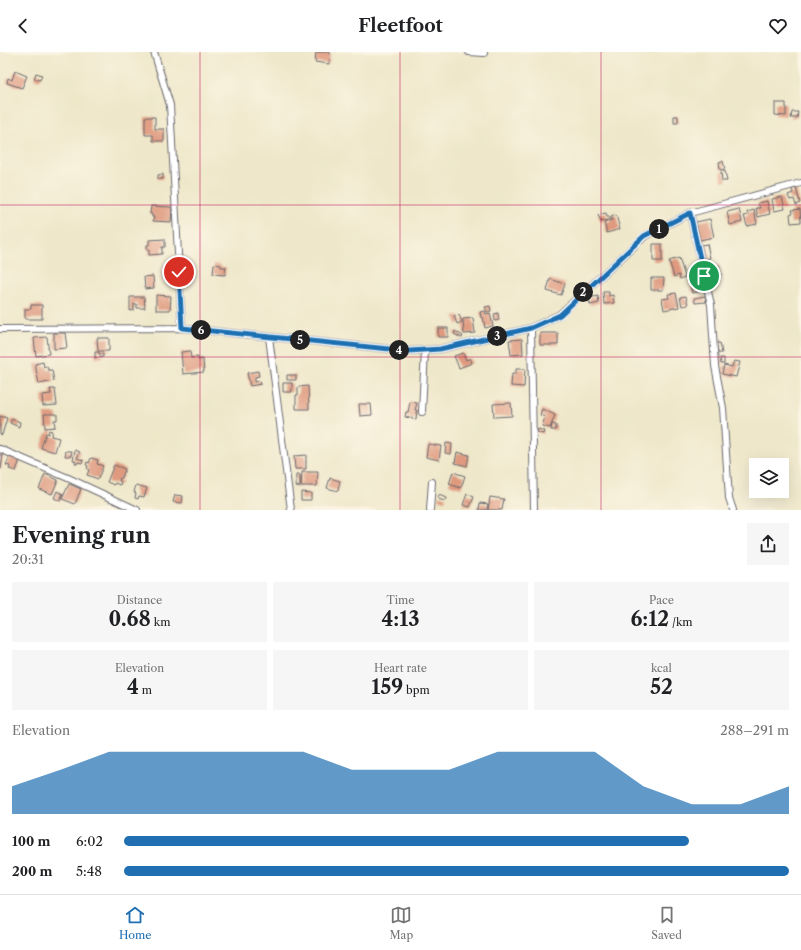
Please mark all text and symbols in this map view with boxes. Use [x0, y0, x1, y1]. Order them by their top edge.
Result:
icon: back [12, 15, 34, 37]
text: Fleetfoot [358, 15, 443, 37]
icon: heart [767, 15, 789, 37]
pin: 1 [649, 219, 669, 239]
text: 1 [657, 222, 661, 236]
pin [162, 255, 196, 289]
pin [687, 259, 721, 293]
icon: check [168, 261, 190, 283]
icon: arrive [693, 265, 715, 287]
pin: 2 [573, 282, 593, 302]
text: 2 [580, 285, 586, 299]
pin: 6 [191, 320, 211, 340]
text: 6 [198, 323, 204, 337]
pin: 3 [487, 326, 507, 346]
text: 3 [494, 329, 500, 343]
pin: 5 [290, 330, 310, 350]
text: 5 [297, 333, 303, 347]
pin: 4 [389, 340, 409, 360]
text: 4 [396, 343, 402, 357]
map controls [749, 458, 789, 498]
button: layers [749, 458, 789, 498]
text: Evening run [12, 522, 151, 549]
button: share [747, 523, 789, 565]
text: 20:31 [12, 551, 44, 567]
text: Distance [117, 593, 162, 607]
text: Time [387, 593, 414, 607]
text: Pace [649, 593, 674, 607]
text: 0.68 [109, 607, 151, 631]
text: 4:13 [381, 607, 420, 631]
text: 6:12 [630, 607, 669, 631]
text: km [151, 615, 170, 629]
text: /km [669, 615, 693, 629]
text: Elevation [115, 661, 164, 675]
text: Heart rate [374, 661, 427, 675]
text: kcal [651, 661, 672, 675]
text: 4 [127, 675, 139, 699]
text: 159 [371, 675, 403, 699]
text: 52 [650, 675, 673, 699]
text: m [139, 683, 152, 697]
text: bpm [403, 683, 430, 697]
text: Elevation [12, 722, 70, 738]
text: 288–291 m [720, 722, 789, 738]
text: 100 m [12, 833, 51, 849]
text: 6:02 [76, 833, 103, 849]
text: 200 m [12, 863, 52, 879]
text: 5:48 [76, 863, 102, 879]
tab: Home [119, 904, 151, 942]
tab: Map [390, 904, 413, 942]
tab: Saved [651, 904, 682, 942]

